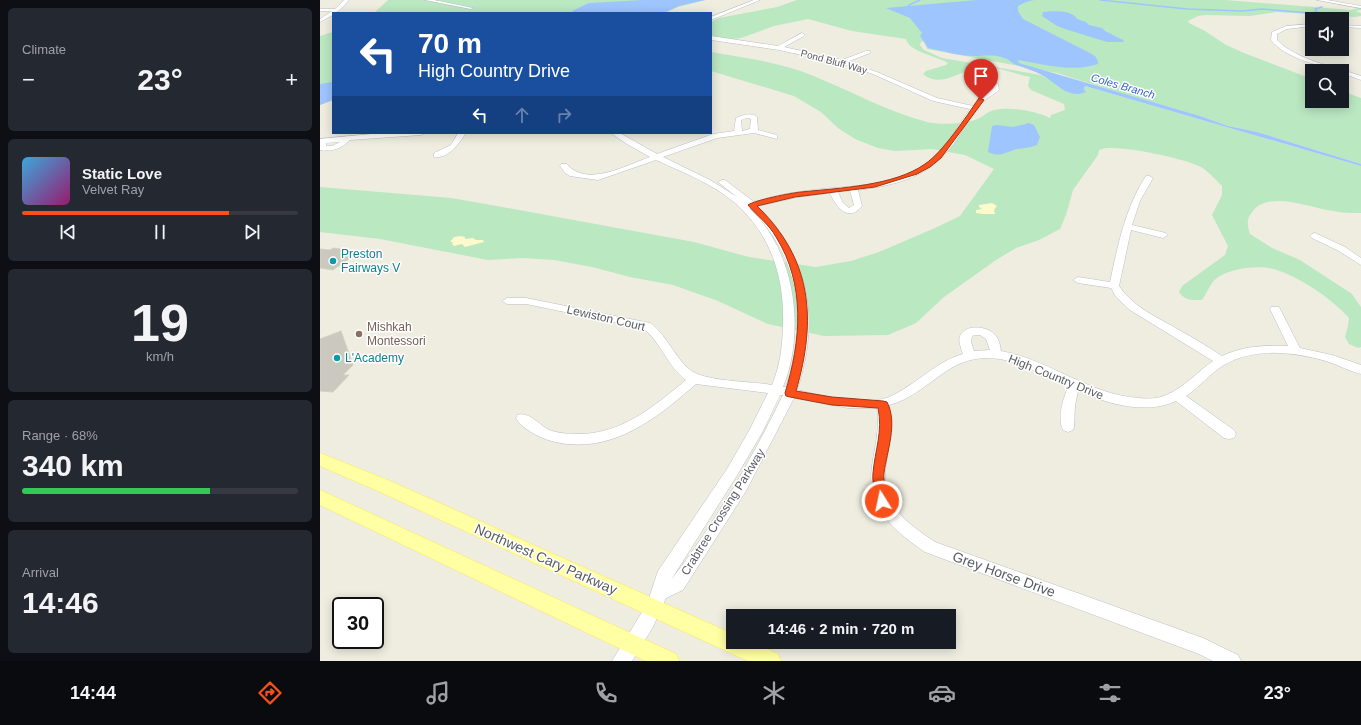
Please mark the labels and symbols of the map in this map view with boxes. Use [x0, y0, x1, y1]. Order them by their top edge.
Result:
street label: Pond Bluff Way [799, 47, 868, 76]
pin [964, 59, 998, 100]
water label: Coles Branch [1090, 71, 1156, 101]
place label: Preston Fairways V [341, 247, 400, 275]
marker: Preston Fairways V [328, 256, 338, 266]
street label: Lewiston Court [565, 302, 647, 334]
place label: Mishkah Montessori [367, 320, 426, 348]
marker: Mishkah Montessori [354, 329, 364, 339]
place label: L'Academy [345, 351, 404, 365]
street label: High Country Drive [1006, 352, 1106, 403]
marker: L'Academy [332, 353, 342, 363]
street label: Crabtree Crossing Parkway [678, 446, 768, 578]
position arrow [861, 480, 903, 522]
street label: Northwest Cary Parkway [472, 520, 620, 598]
street label: Grey Horse Drive [950, 548, 1058, 600]
speed limit sign: 30 [332, 597, 384, 649]

